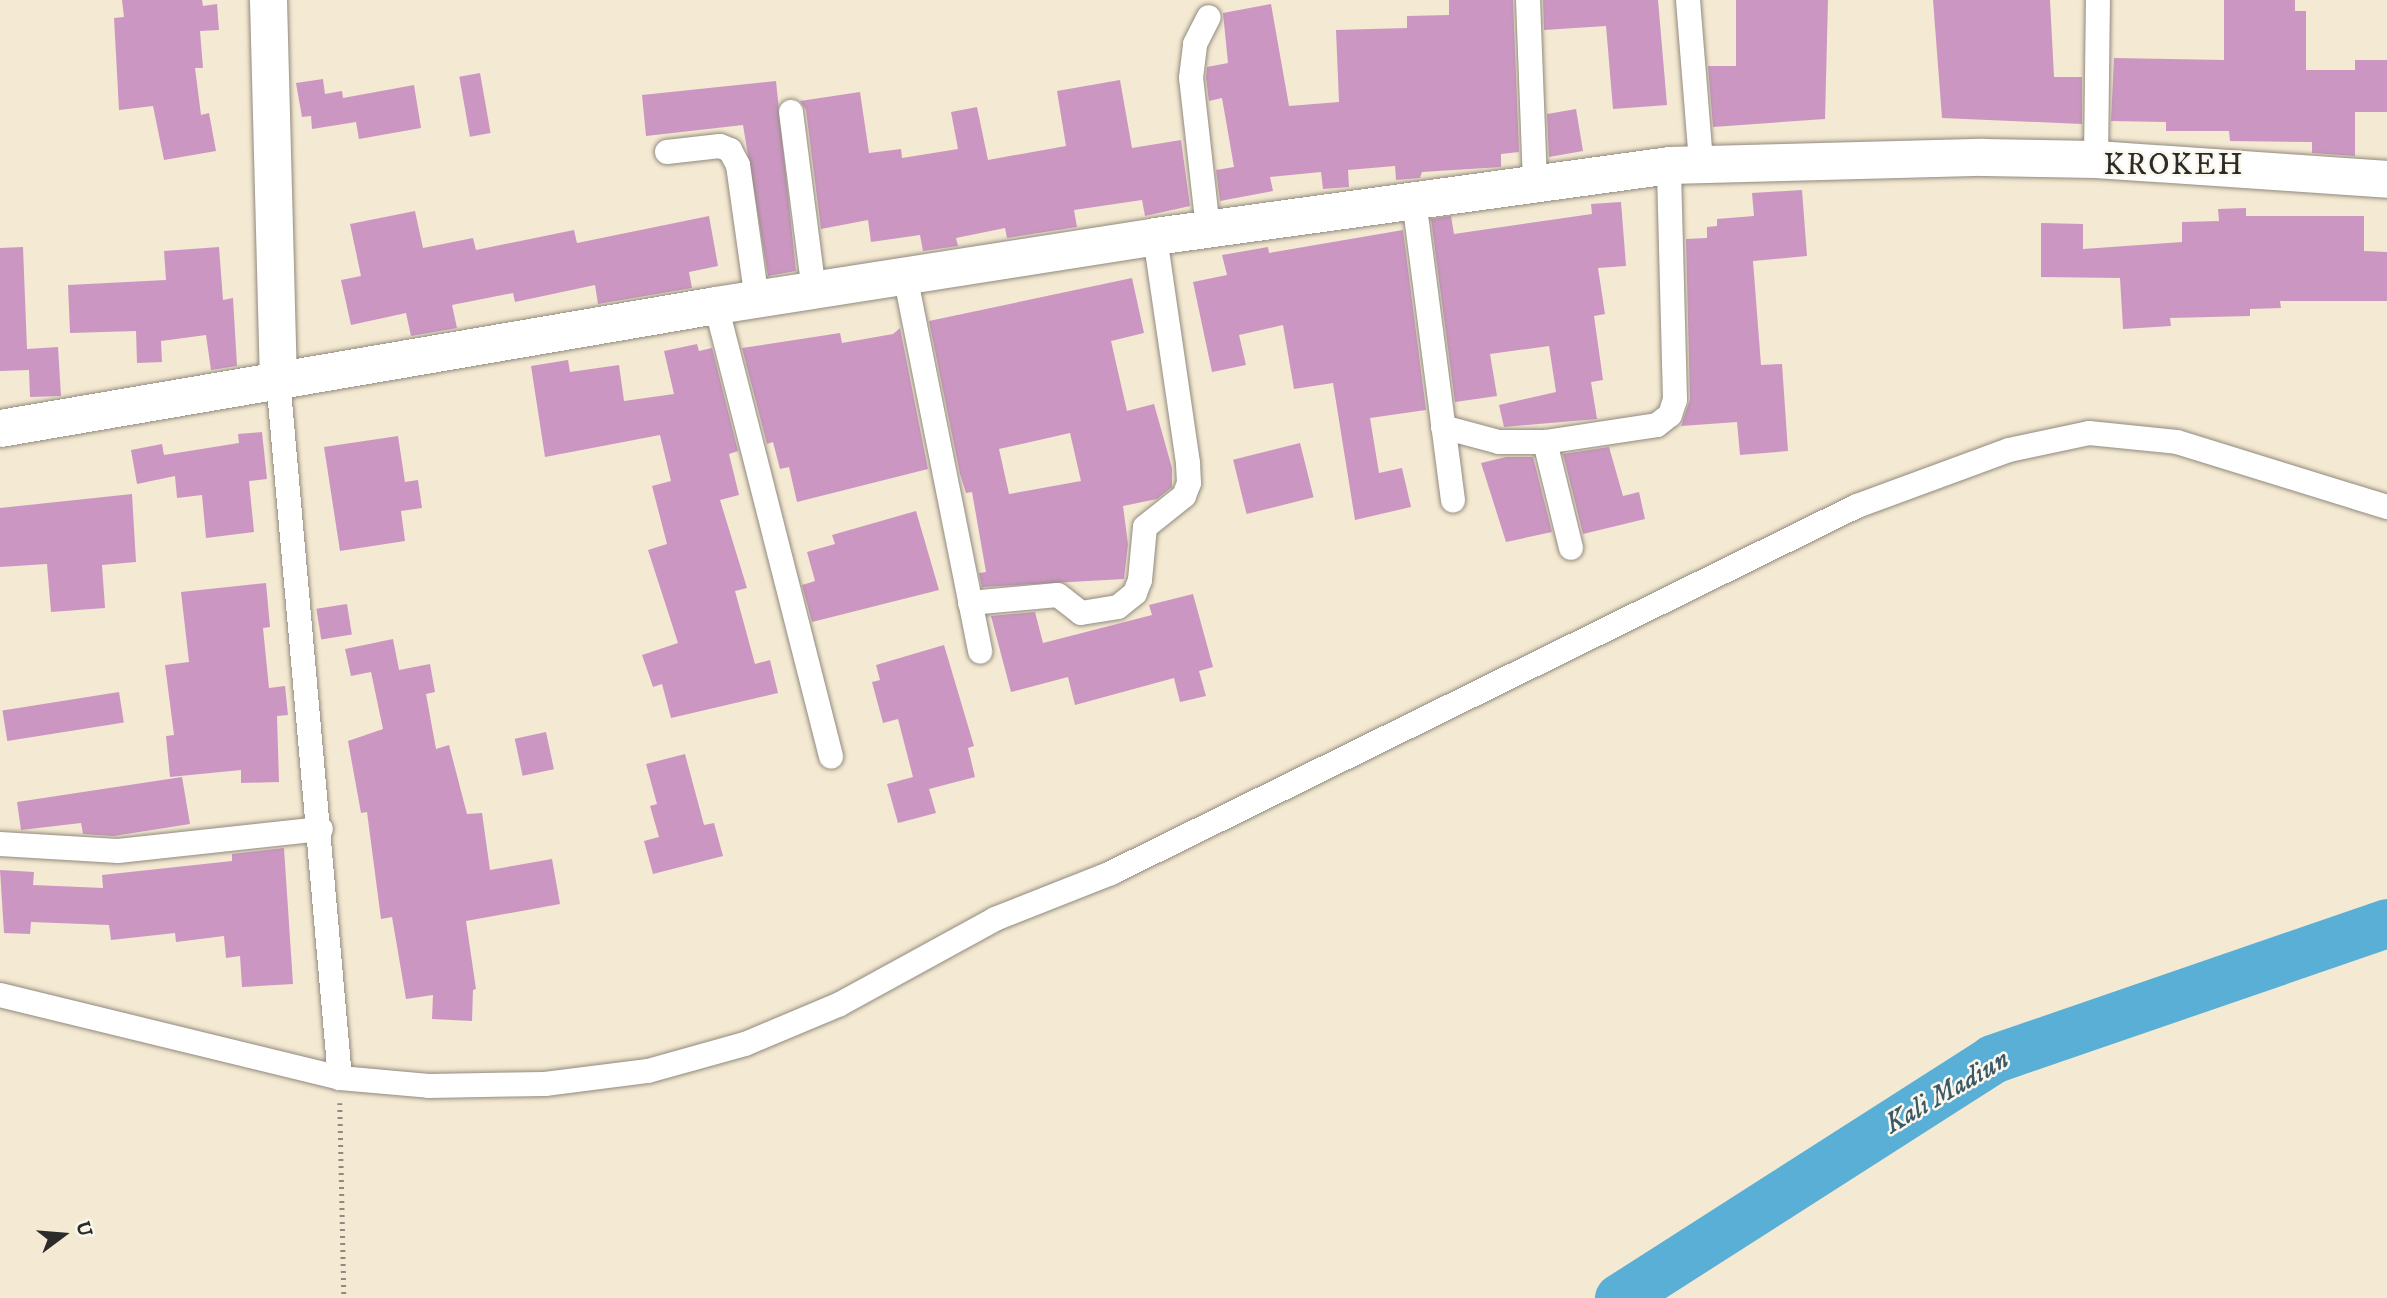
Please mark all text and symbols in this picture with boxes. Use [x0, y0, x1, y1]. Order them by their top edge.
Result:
district label: KROKEH [2104, 148, 2244, 184]
water label: Kali Madiun [1879, 1043, 2015, 1141]
north arrow [28, 1200, 98, 1270]
text: U [71, 1219, 97, 1239]

